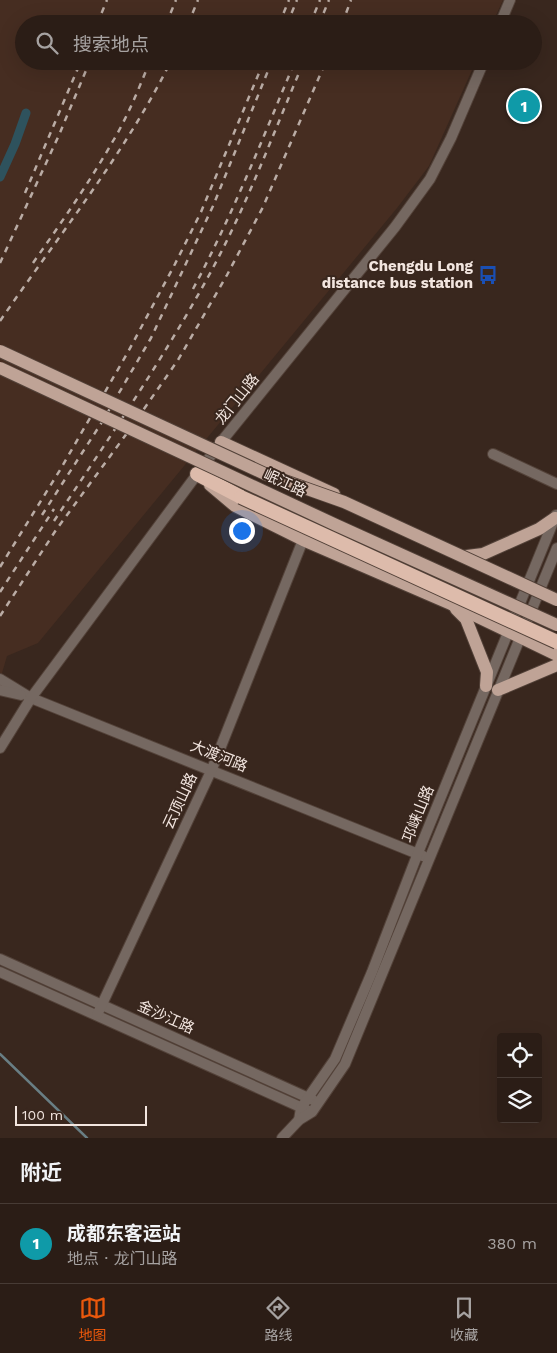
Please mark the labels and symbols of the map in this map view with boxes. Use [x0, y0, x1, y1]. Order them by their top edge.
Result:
pin: 1 [508, 87, 540, 125]
place label: Chengdu Long distance bus station [322, 257, 474, 292]
bus stop icon: Chengdu Long distance bus station [477, 264, 499, 286]
street label: 龙门山路 [211, 370, 263, 428]
street label: 岷江路 [261, 465, 309, 501]
your location [229, 518, 255, 544]
street label: 大渡河路 [188, 736, 250, 776]
street label: 云顶山路 [159, 770, 201, 832]
street label: 邛崃山路 [398, 783, 438, 845]
street label: 金沙江路 [135, 997, 197, 1037]
scale bar [15, 1103, 148, 1126]

